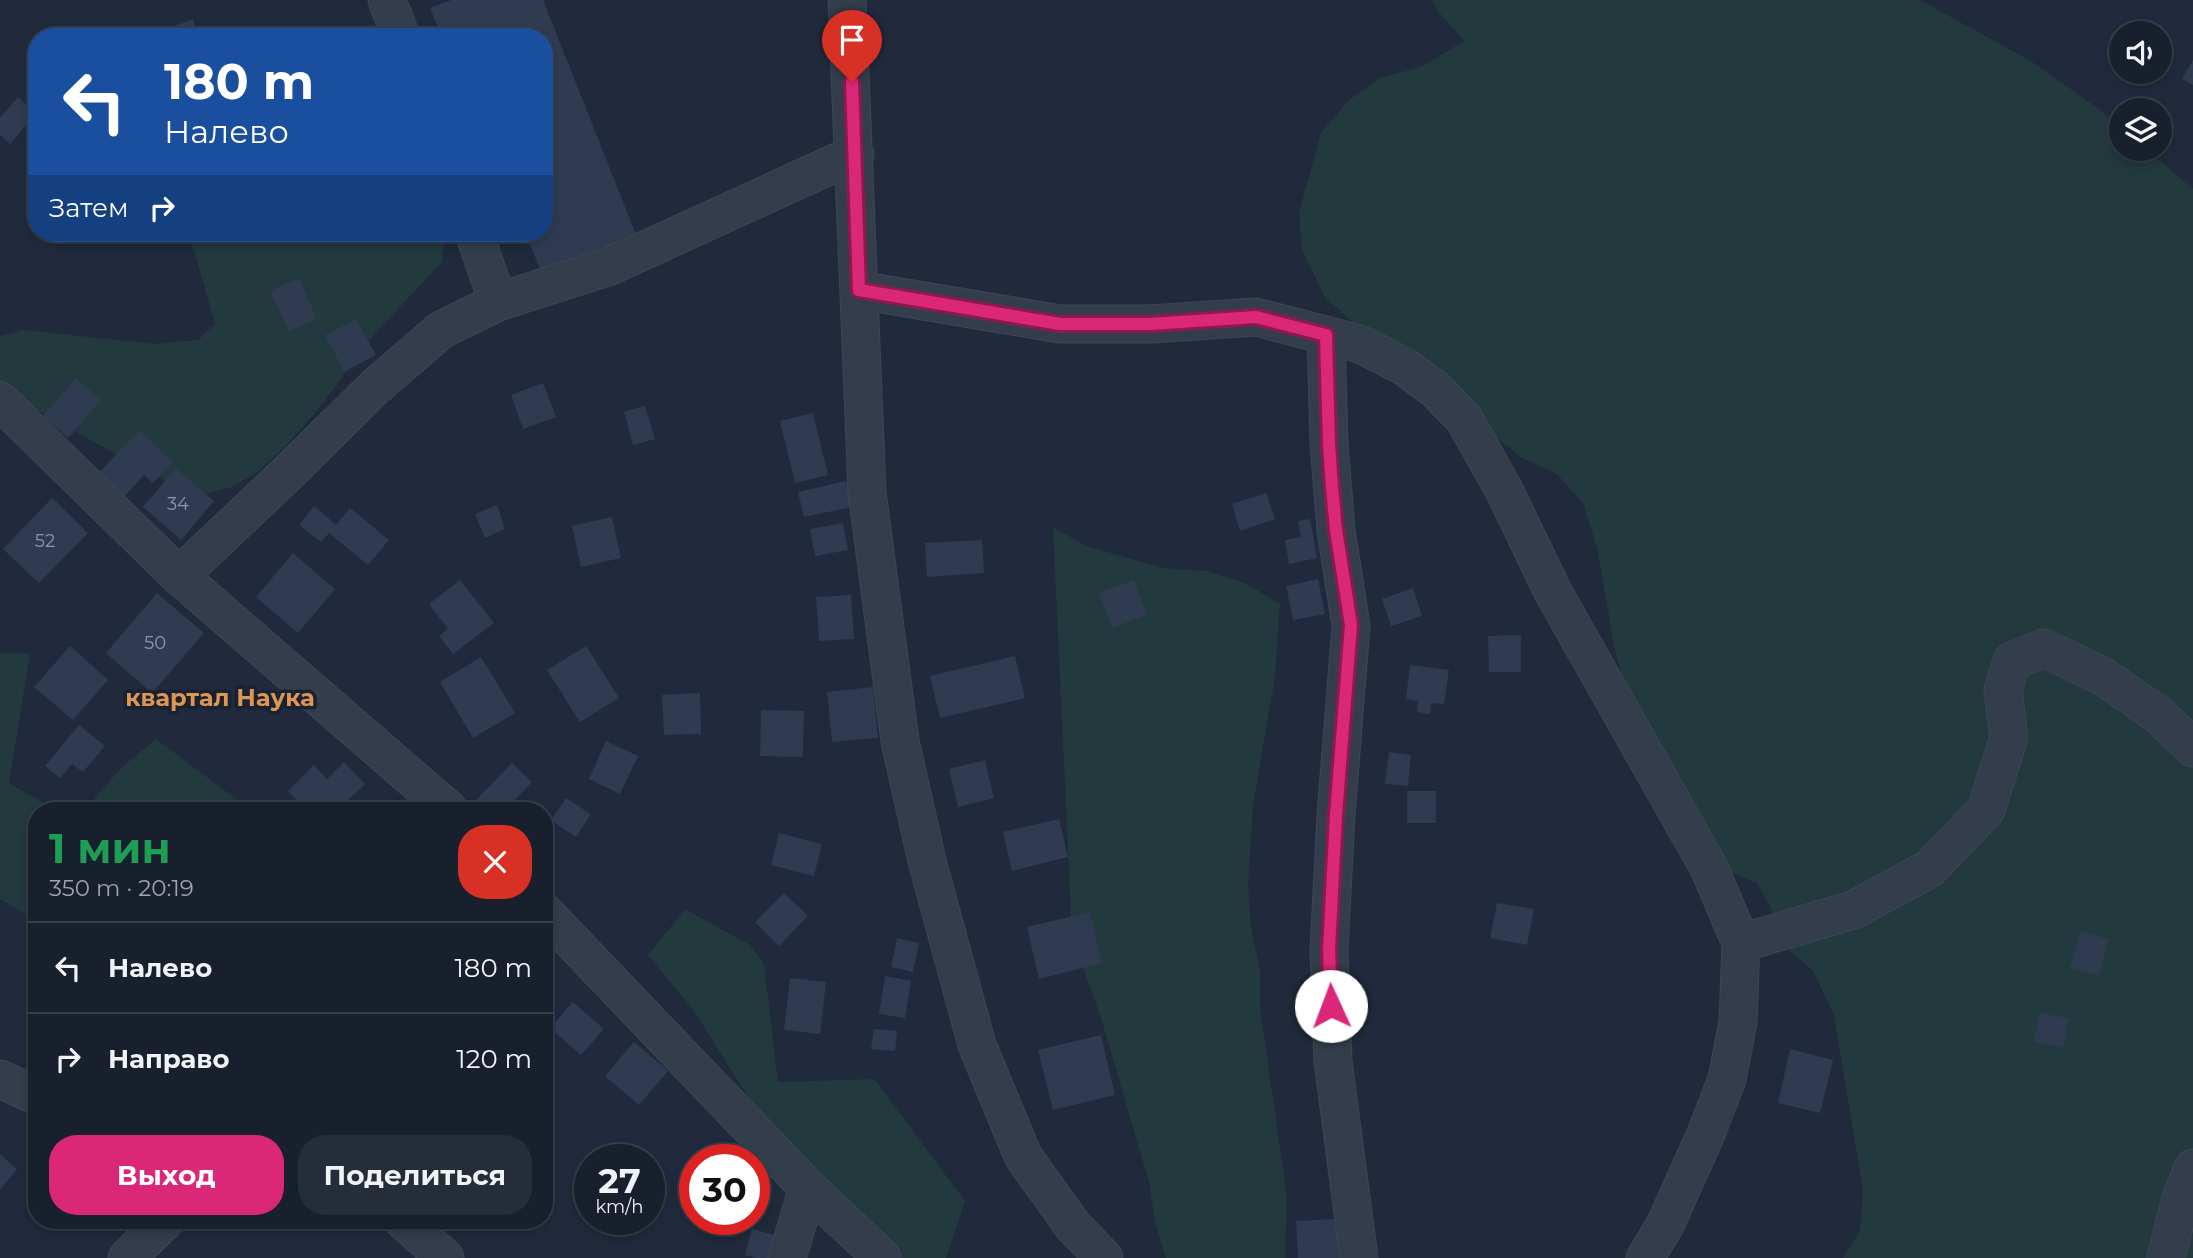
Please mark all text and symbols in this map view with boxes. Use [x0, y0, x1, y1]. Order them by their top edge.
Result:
pin [822, 10, 882, 82]
icon: arrive [833, 21, 871, 59]
map controls [2109, 21, 2172, 161]
button: sound [2109, 21, 2172, 84]
text: 180 m [164, 52, 314, 111]
icon: left [49, 56, 140, 147]
button: layers [2109, 98, 2172, 161]
text: Налево [164, 112, 289, 151]
icon: right [143, 189, 181, 227]
text: Затем [49, 192, 129, 224]
house number: 34 [167, 493, 189, 515]
house number: 52 [35, 530, 55, 552]
house number: 50 [144, 632, 166, 654]
district label: квартал Наука [125, 683, 315, 712]
text: 1 мин [49, 822, 171, 874]
button: close [458, 825, 532, 899]
text: 350 m · 20:19 [49, 874, 194, 902]
icon: left [49, 949, 87, 987]
text: Налево [108, 952, 212, 984]
text: 180 m [454, 952, 532, 984]
position arrow [1294, 969, 1368, 1043]
icon: right [49, 1040, 87, 1078]
text: Направо [108, 1043, 229, 1075]
text: 120 m [456, 1043, 532, 1075]
button: Выход [49, 1135, 284, 1215]
button: Поделиться [298, 1135, 532, 1215]
speed limit sign: 30 [679, 1144, 770, 1235]
text: 27 [598, 1159, 641, 1202]
text: km/h [595, 1196, 644, 1218]

